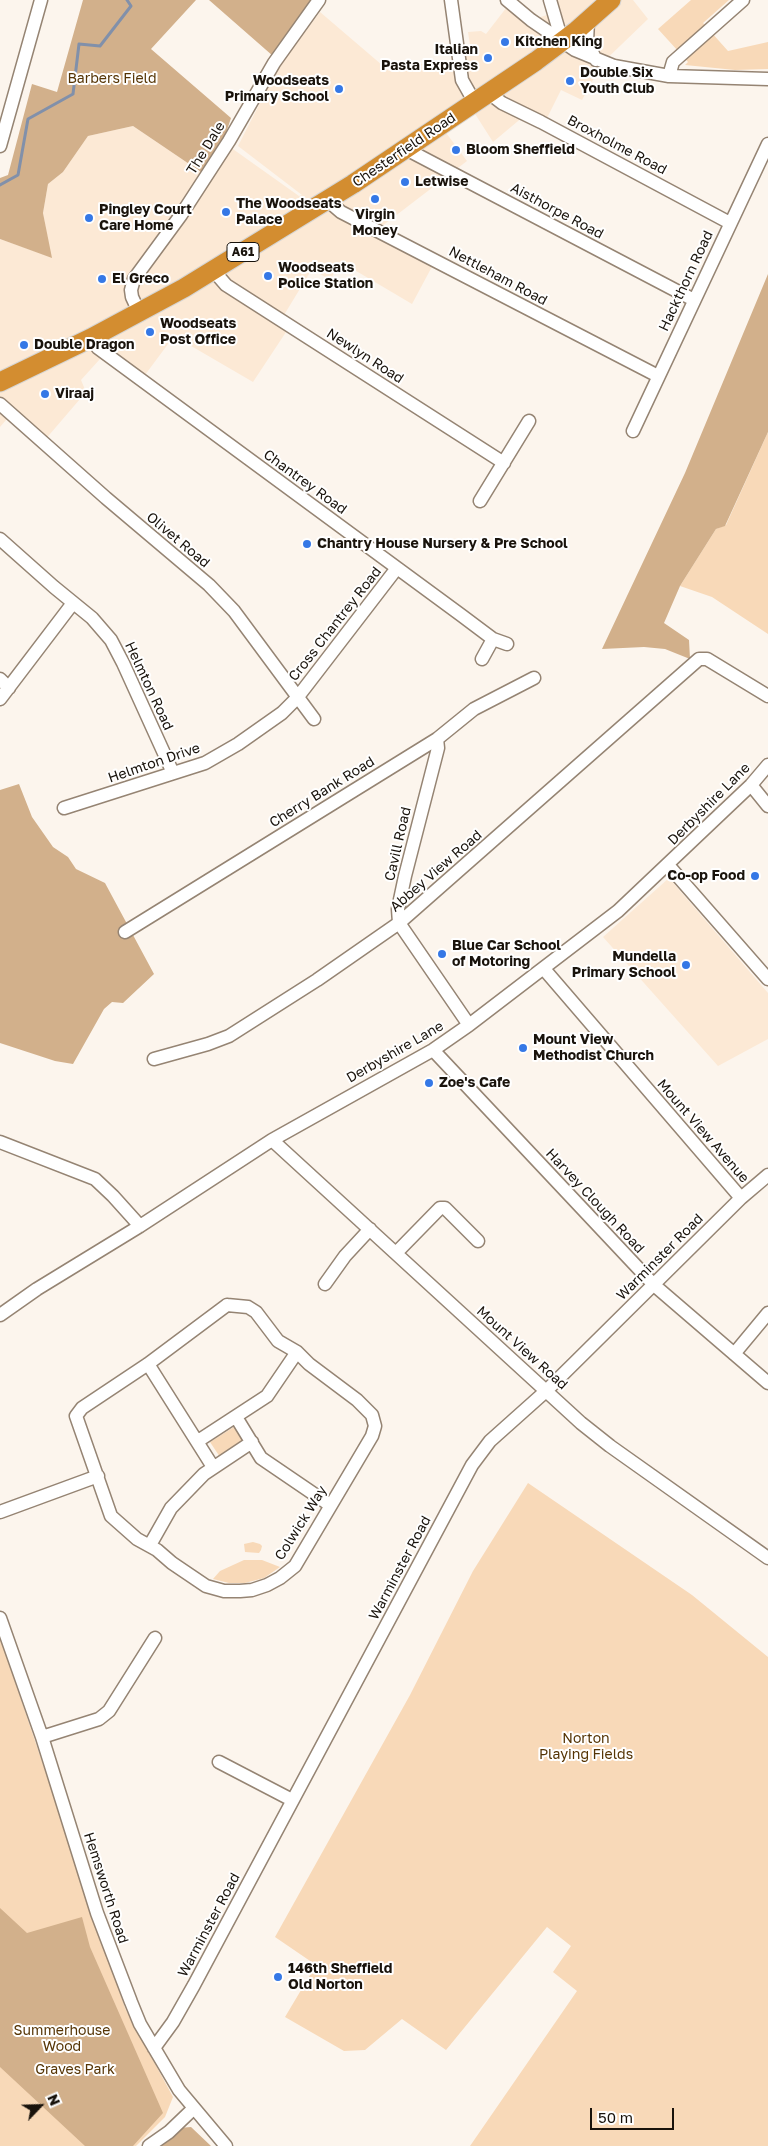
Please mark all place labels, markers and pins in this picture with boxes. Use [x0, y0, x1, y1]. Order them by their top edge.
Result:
place label: Kitchen King [515, 34, 602, 50]
marker: Kitchen King [499, 36, 511, 48]
place label: Italian Pasta Express [381, 42, 478, 74]
marker: Italian Pasta Express [482, 52, 494, 64]
place label: Double Six Youth Club [580, 65, 654, 98]
place label: Woodseats Primary School [225, 73, 329, 105]
marker: Double Six Youth Club [564, 75, 576, 87]
marker: Woodseats Primary School [333, 83, 345, 95]
place label: Bloom Sheffield [466, 142, 575, 158]
marker: Bloom Sheffield [450, 144, 462, 156]
place label: Letwise [415, 174, 468, 190]
marker: Letwise [399, 176, 411, 188]
marker: Virgin Money [369, 193, 381, 205]
place label: The Woodseats Palace [236, 196, 342, 228]
place label: Pingley Court Care Home [99, 202, 192, 234]
marker: The Woodseats Palace [220, 206, 232, 218]
place label: Virgin Money [352, 207, 398, 240]
marker: Pingley Court Care Home [83, 212, 95, 224]
place label: Woodseats Police Station [278, 260, 373, 292]
marker: Woodseats Police Station [262, 270, 274, 282]
place label: El Greco [112, 271, 169, 287]
marker: El Greco [96, 273, 108, 285]
place label: Woodseats Post Office [160, 316, 236, 348]
marker: Woodseats Post Office [144, 326, 156, 338]
place label: Double Dragon [34, 337, 135, 353]
marker: Double Dragon [18, 339, 30, 351]
place label: Viraaj [55, 386, 94, 402]
marker: Viraaj [39, 388, 51, 400]
place label: Chantry House Nursery & Pre School [317, 536, 568, 552]
marker: Chantry House Nursery & Pre School [301, 538, 313, 550]
place label: Co-op Food [667, 868, 745, 884]
marker: Co-op Food [749, 870, 761, 882]
place label: Blue Car School of Motoring [452, 938, 561, 970]
marker: Blue Car School of Motoring [436, 948, 448, 960]
place label: Mundella Primary School [572, 949, 676, 982]
marker: Mundella Primary School [680, 959, 692, 971]
place label: Mount View Methodist Church [533, 1032, 654, 1064]
marker: Mount View Methodist Church [517, 1042, 529, 1054]
place label: Zoe's Cafe [439, 1075, 510, 1091]
marker: Zoe's Cafe [423, 1077, 435, 1089]
place label: 146th Sheffield Old Norton [288, 1961, 392, 1994]
marker: 146th Sheffield Old Norton [272, 1971, 284, 1983]

